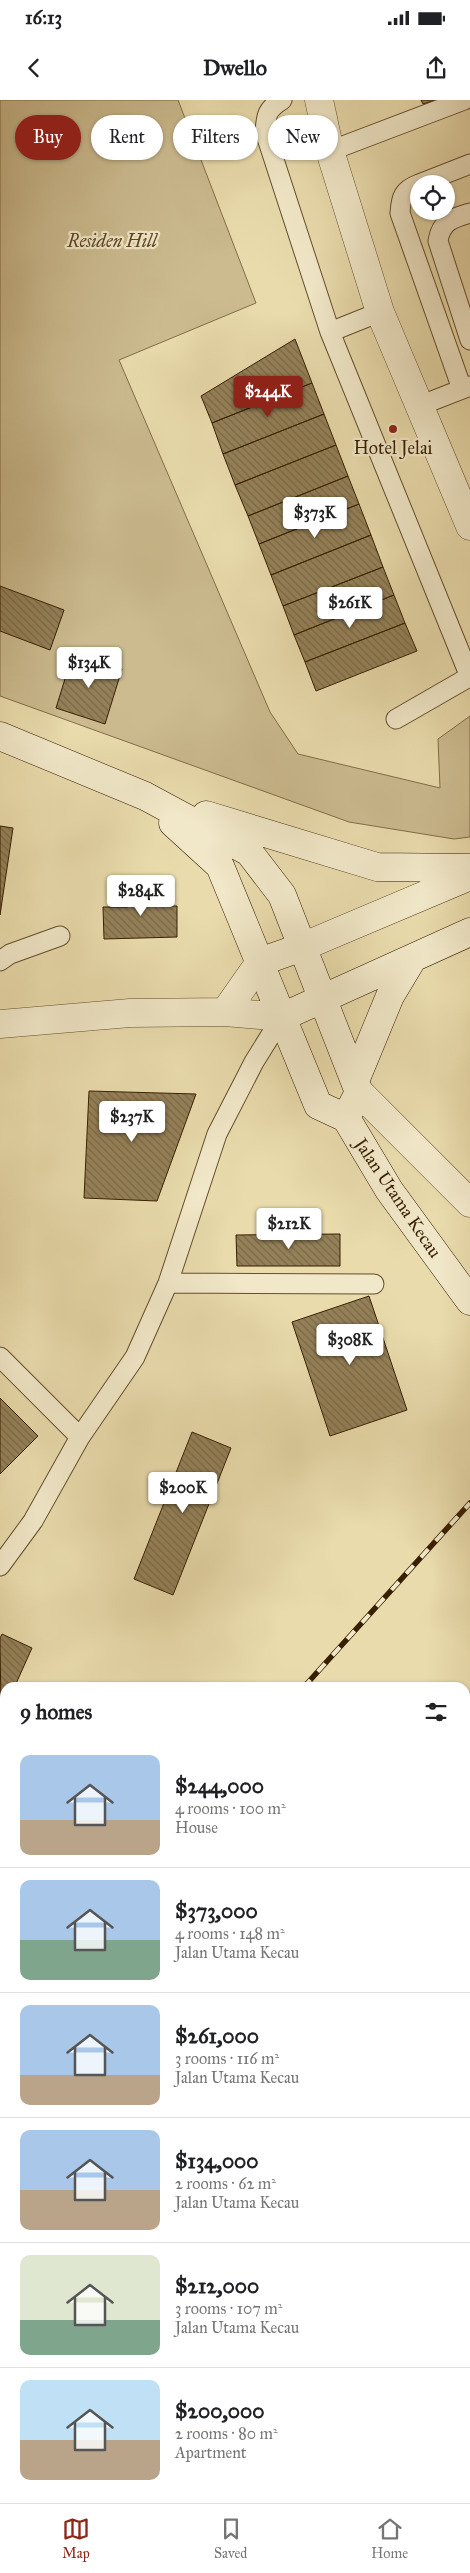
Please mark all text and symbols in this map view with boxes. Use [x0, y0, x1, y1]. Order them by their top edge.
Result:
text: 16:13 [25, 6, 62, 29]
icon: back [20, 54, 48, 82]
text: Dwello [203, 54, 267, 81]
icon: share [422, 54, 450, 82]
chip: Buy [15, 115, 81, 160]
chip: Rent [91, 115, 163, 160]
chip: Filters [173, 115, 258, 160]
chip: New [268, 115, 338, 160]
map controls [410, 175, 455, 220]
button: locate [410, 175, 455, 220]
park label: Residen Hill [66, 230, 159, 252]
pin: $244K [233, 376, 303, 418]
text: $244K [245, 382, 291, 401]
marker: Hotel Jelai [387, 423, 399, 435]
place label: Hotel Jelai [353, 437, 433, 460]
pin: $373K [280, 496, 350, 539]
text: $373K [294, 503, 336, 522]
pin: $261K [315, 586, 385, 629]
text: $261K [328, 593, 372, 612]
pin: $134K [54, 646, 124, 689]
text: $134K [68, 653, 110, 672]
pin: $284K [106, 874, 176, 917]
text: $284K [118, 881, 164, 900]
pin: $237K [97, 1100, 167, 1143]
text: $237K [110, 1107, 154, 1126]
street label: Jalan Utama Kecau [348, 1132, 446, 1263]
pin: $212K [254, 1208, 324, 1250]
text: $212K [267, 1214, 311, 1233]
pin: $308K [315, 1324, 385, 1366]
text: $308K [327, 1330, 373, 1349]
pin: $200K [148, 1472, 218, 1514]
text: $200K [159, 1478, 207, 1497]
icon: filters [422, 1698, 450, 1726]
text: 9 homes [20, 1699, 92, 1725]
text: $244,000 [175, 1773, 264, 1799]
icon: home [60, 1775, 120, 1835]
text: 4 rooms · 100 m² [175, 1799, 286, 1818]
text: House [175, 1818, 218, 1837]
text: $373,000 [175, 1898, 258, 1924]
icon: home [60, 1900, 120, 1960]
text: 4 rooms · 148 m² [175, 1924, 285, 1943]
text: Jalan Utama Kecau [175, 1943, 299, 1962]
text: $261,000 [175, 2023, 259, 2049]
icon: home [60, 2025, 120, 2085]
text: 3 rooms · 116 m² [175, 2049, 279, 2068]
text: Jalan Utama Kecau [175, 2068, 299, 2087]
text: $134,000 [175, 2148, 259, 2174]
icon: home [60, 2150, 120, 2210]
text: 2 rooms · 62 m² [175, 2174, 276, 2193]
text: Jalan Utama Kecau [175, 2193, 299, 2212]
text: $212,000 [175, 2273, 259, 2299]
icon: home [60, 2275, 120, 2335]
text: 3 rooms · 107 m² [175, 2299, 282, 2318]
text: Jalan Utama Kecau [175, 2318, 299, 2337]
text: $200,000 [175, 2398, 265, 2424]
icon: home [60, 2400, 120, 2460]
text: 2 rooms · 80 m² [175, 2424, 278, 2443]
text: Apartment [175, 2443, 247, 2462]
tab: Map [62, 2515, 90, 2562]
tab: Saved [214, 2515, 247, 2562]
tab: Home [371, 2515, 408, 2562]

